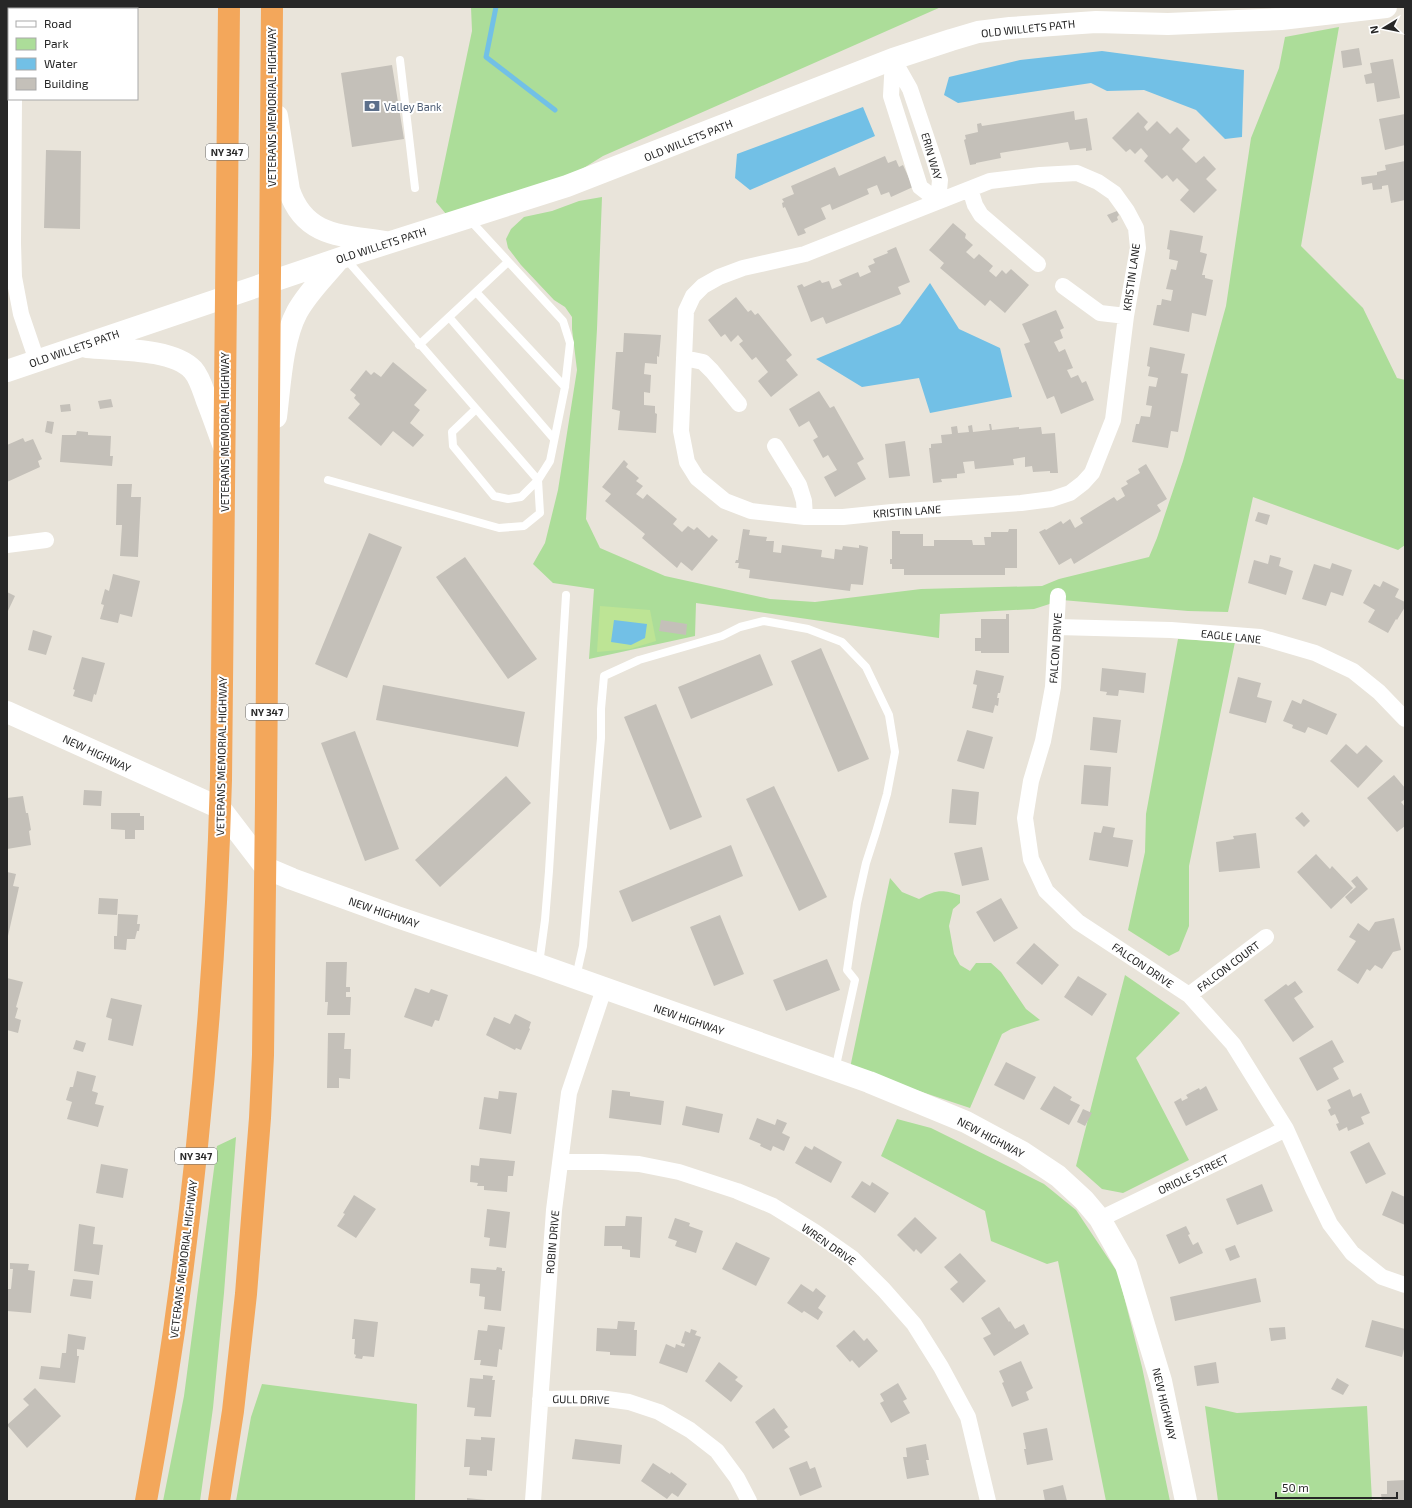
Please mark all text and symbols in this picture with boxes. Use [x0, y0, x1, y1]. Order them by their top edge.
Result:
legend [8, 8, 138, 100]
north arrow [1364, 8, 1404, 48]
text: Road [44, 16, 72, 30]
street label: OLD WILLETS PATH [980, 17, 1076, 39]
text: N [1367, 25, 1381, 35]
street label: VETERANS MEMORIAL HIGHWAY [265, 26, 278, 187]
text: Park [44, 36, 69, 50]
text: Water [44, 56, 78, 70]
text: Building [44, 76, 89, 90]
bank icon: Valley Bank [363, 97, 381, 115]
place label: Valley Bank [384, 100, 442, 113]
street label: OLD WILLETS PATH [642, 116, 734, 164]
street label: ERIN WAY [919, 131, 945, 182]
road number: NY 347 [206, 144, 248, 160]
street label: OLD WILLETS PATH [334, 224, 428, 266]
street label: KRISTIN LANE [1120, 242, 1142, 312]
street label: OLD WILLETS PATH [27, 326, 121, 370]
street label: VETERANS MEMORIAL HIGHWAY [218, 351, 231, 512]
street label: KRISTIN LANE [873, 502, 941, 520]
street label: FALCON DRIVE [1046, 612, 1064, 684]
street label: EAGLE LANE [1200, 626, 1262, 646]
street label: VETERANS MEMORIAL HIGHWAY [213, 675, 229, 836]
road number: NY 347 [246, 704, 288, 720]
street label: NEW HIGHWAY [61, 732, 134, 775]
street label: NEW HIGHWAY [347, 894, 422, 930]
street label: FALCON COURT [1194, 938, 1262, 994]
street label: FALCON DRIVE [1110, 940, 1176, 990]
street label: NEW HIGHWAY [652, 1001, 727, 1037]
street label: NEW HIGHWAY [955, 1114, 1027, 1160]
road number: NY 347 [175, 1148, 217, 1164]
street label: ORIOLE STREET [1156, 1151, 1231, 1197]
street label: VETERANS MEMORIAL HIGHWAY [167, 1178, 199, 1339]
street label: ROBIN DRIVE [543, 1210, 561, 1274]
street label: WREN DRIVE [799, 1220, 859, 1268]
street label: NEW HIGHWAY [1150, 1367, 1180, 1442]
street label: GULL DRIVE [552, 1392, 610, 1406]
scale bar [1276, 1474, 1397, 1500]
text: 50 m [1282, 1480, 1309, 1494]

